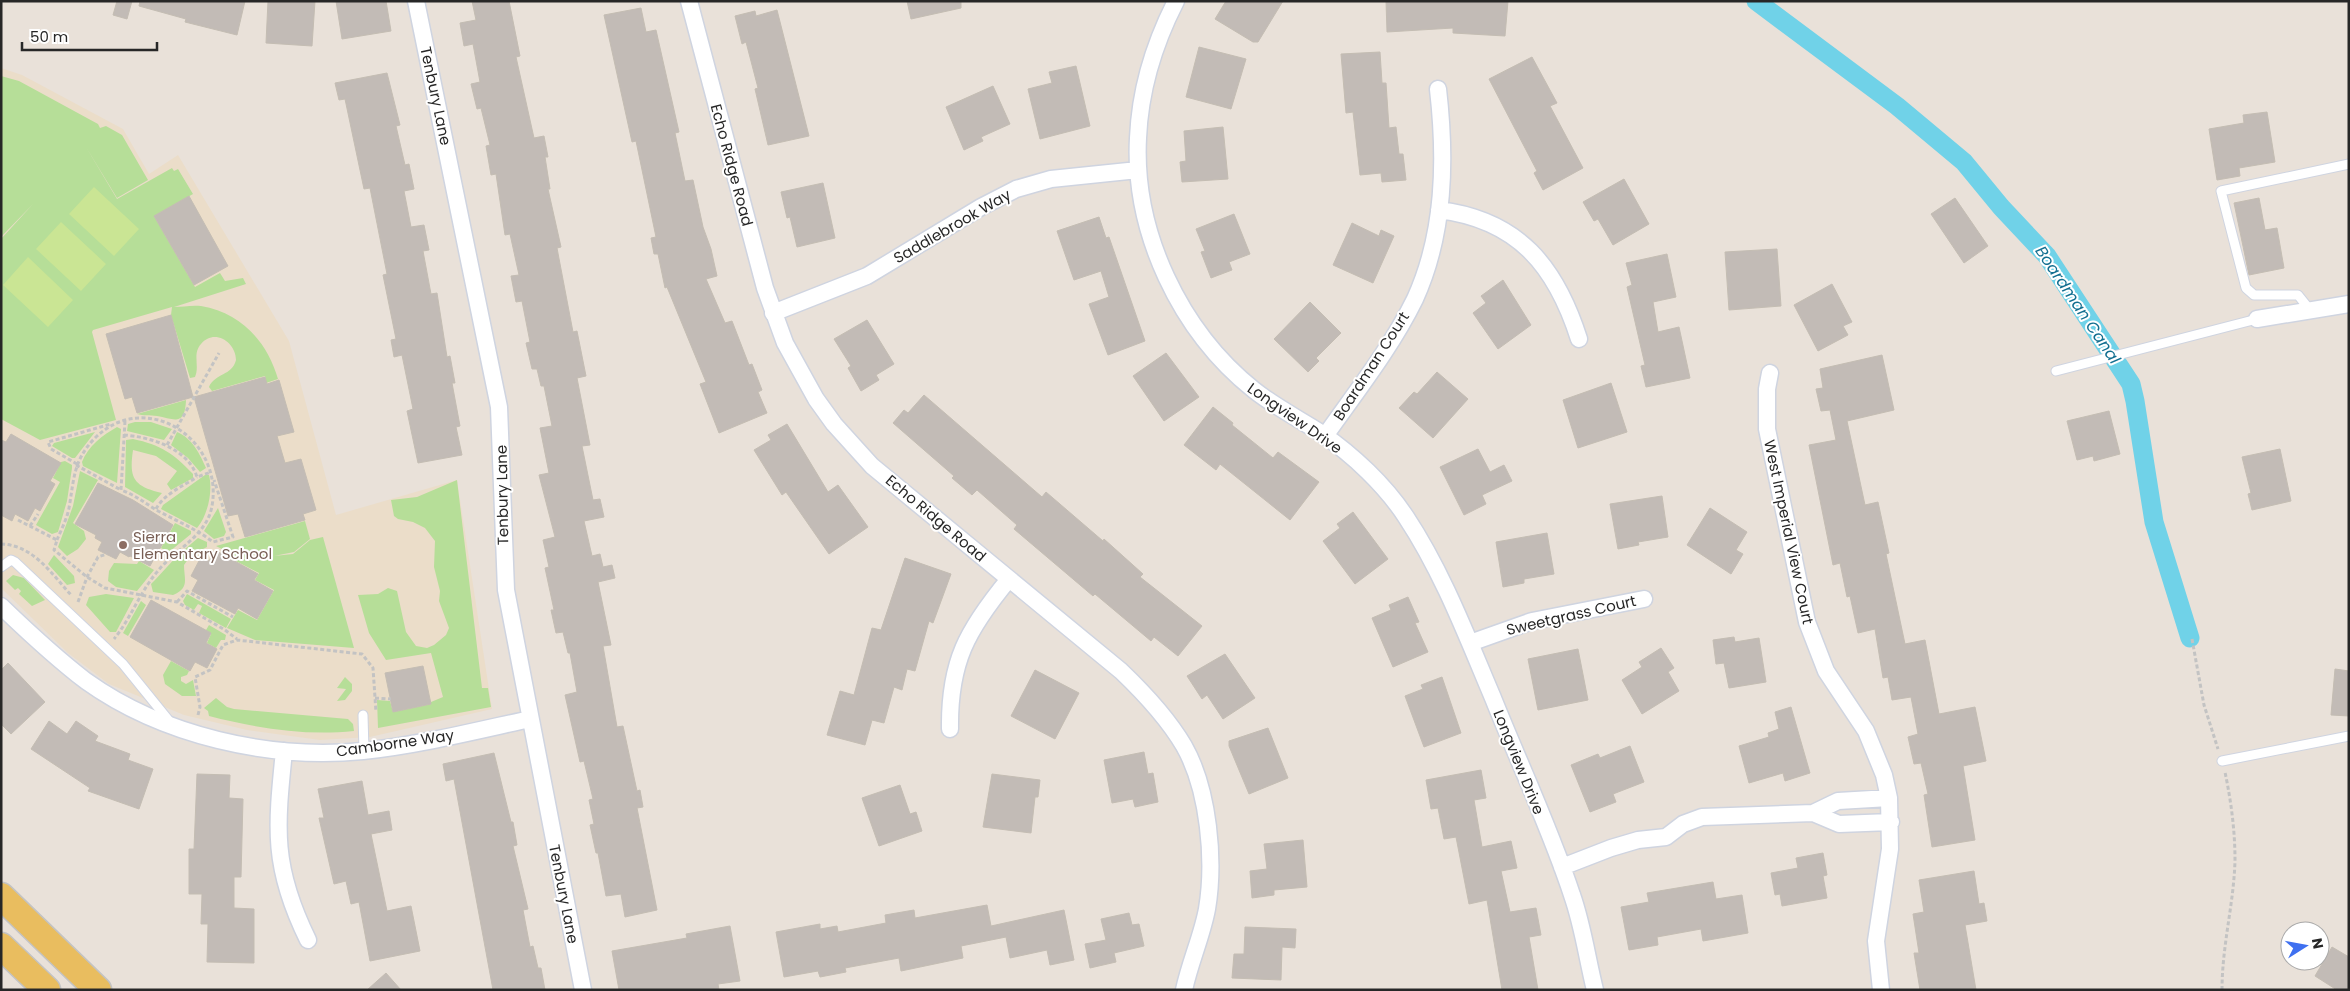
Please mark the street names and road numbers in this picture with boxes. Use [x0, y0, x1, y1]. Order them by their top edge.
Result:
street label: Tenbury Lane [415, 45, 457, 147]
street label: Echo Ridge Road [706, 102, 758, 228]
street label: Saddlebrook Way [890, 184, 1015, 268]
street label: Boardman Court [1328, 308, 1414, 424]
street label: Longview Drive [1243, 378, 1347, 458]
street label: West Imperial View Court [1759, 438, 1819, 626]
street label: Tenbury Lane [491, 445, 513, 545]
street label: Echo Ridge Road [881, 470, 991, 566]
street label: Sweetgrass Court [1504, 590, 1638, 640]
street label: Longview Drive [1488, 707, 1550, 817]
street label: Camborne Way [335, 724, 456, 762]
street label: Tenbury Lane [544, 843, 584, 945]

